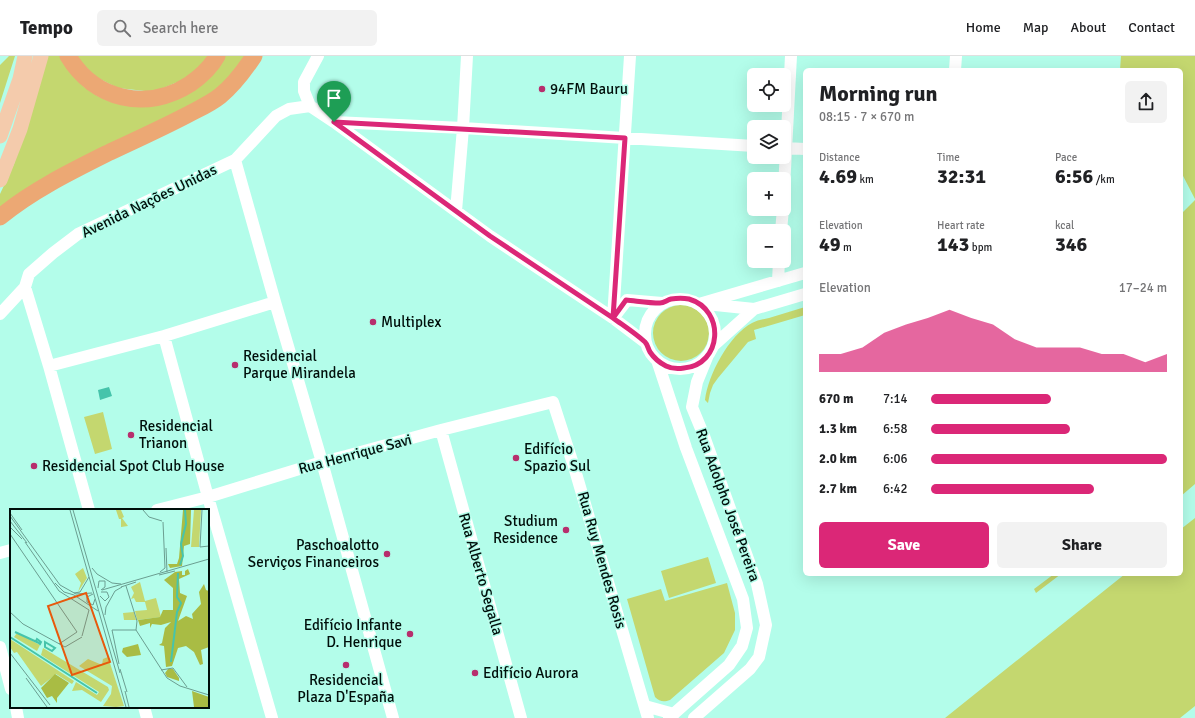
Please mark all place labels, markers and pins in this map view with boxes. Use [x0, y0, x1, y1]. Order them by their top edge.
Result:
place label: 94FM Bauru [550, 80, 628, 98]
pin [317, 81, 351, 122]
marker: 94FM Bauru [537, 84, 547, 94]
place label: Multiplex [381, 313, 442, 331]
marker: Multiplex [368, 317, 378, 327]
place label: Residencial Parque Mirandela [243, 347, 356, 382]
marker: Residencial Parque Mirandela [230, 360, 240, 370]
place label: Residencial Trianon [139, 417, 213, 452]
marker: Residencial Trianon [126, 430, 136, 440]
place label: Edifício Spazio Sul [524, 440, 591, 475]
marker: Edifício Spazio Sul [511, 453, 521, 463]
place label: Residencial Spot Club House [42, 457, 225, 475]
marker: Residencial Spot Club House [29, 461, 39, 471]
place label: Studium Residence [493, 512, 558, 547]
marker: Studium Residence [561, 525, 571, 535]
place label: Paschoalotto Serviços Financeiros [248, 536, 379, 571]
marker: Paschoalotto Serviços Financeiros [382, 549, 392, 559]
place label: Edifício Infante D. Henrique [304, 616, 402, 651]
marker: Edifício Infante D. Henrique [405, 629, 415, 639]
marker: Residencial Plaza D'España [341, 660, 351, 670]
place label: Edifício Aurora [483, 664, 579, 682]
marker: Edifício Aurora [470, 668, 480, 678]
place label: Residencial Plaza D'España [297, 671, 395, 706]

